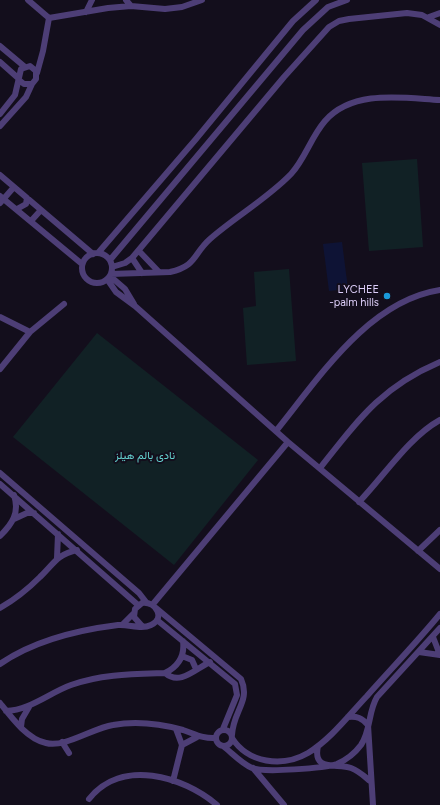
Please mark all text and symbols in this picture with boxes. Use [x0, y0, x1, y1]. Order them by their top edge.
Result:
place label: LYCHEE -palm hills [329, 283, 379, 309]
marker: LYCHEE -palm hills [382, 291, 392, 301]
park label: نادى بالم هيلز [115, 449, 175, 463]

